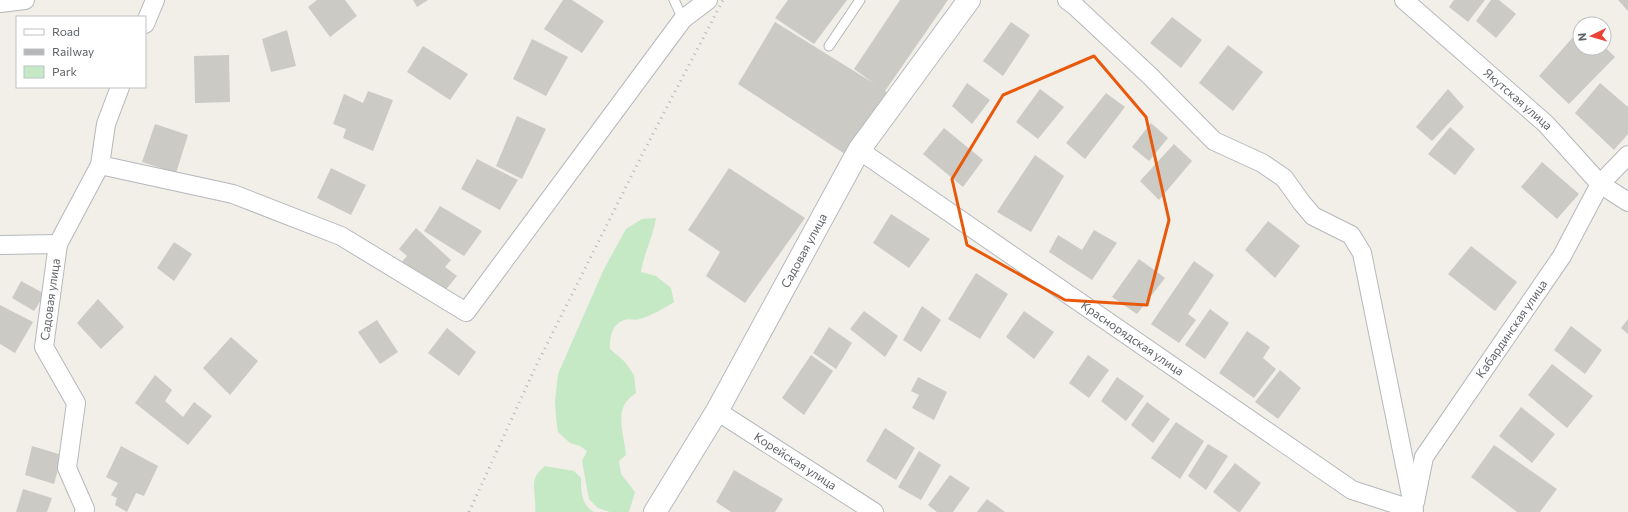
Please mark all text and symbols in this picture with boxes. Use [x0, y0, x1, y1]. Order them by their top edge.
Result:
legend [16, 16, 146, 88]
north arrow [1572, 16, 1612, 56]
text: Road [52, 24, 80, 38]
text: N [1575, 32, 1588, 42]
text: Railway [52, 44, 94, 58]
text: Park [52, 64, 78, 78]
street label: Якутская улица [1481, 65, 1556, 132]
street label: Садовая улица [777, 211, 829, 290]
street label: Садовая улица [37, 257, 62, 341]
street label: Кабардинская улица [1472, 277, 1549, 380]
street label: Краснорядская улица [1079, 297, 1187, 378]
street label: Корейская улица [752, 429, 840, 492]

